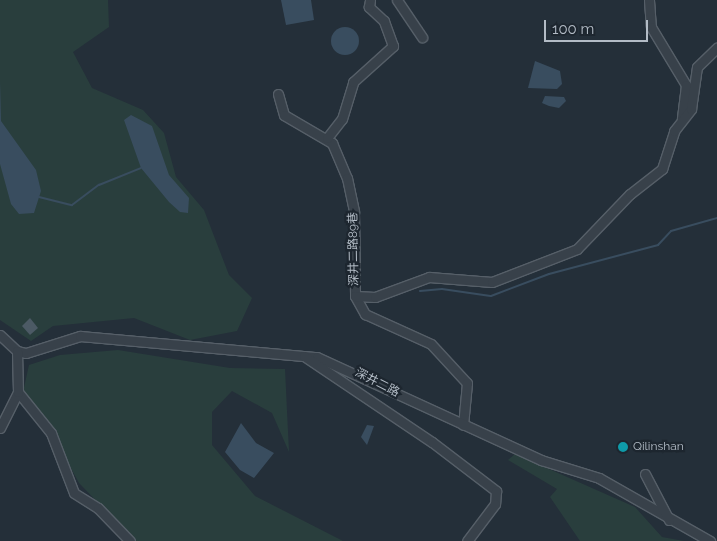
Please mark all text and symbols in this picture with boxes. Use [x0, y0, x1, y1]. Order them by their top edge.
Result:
scale bar [547, 10, 651, 42]
text: 100 m [552, 20, 594, 38]
street label: 深井二路89巷 [346, 212, 362, 286]
street label: 深井二路 [352, 366, 402, 400]
place label: Qilinshan [633, 440, 684, 454]
marker: Qilinshan [617, 441, 629, 453]

